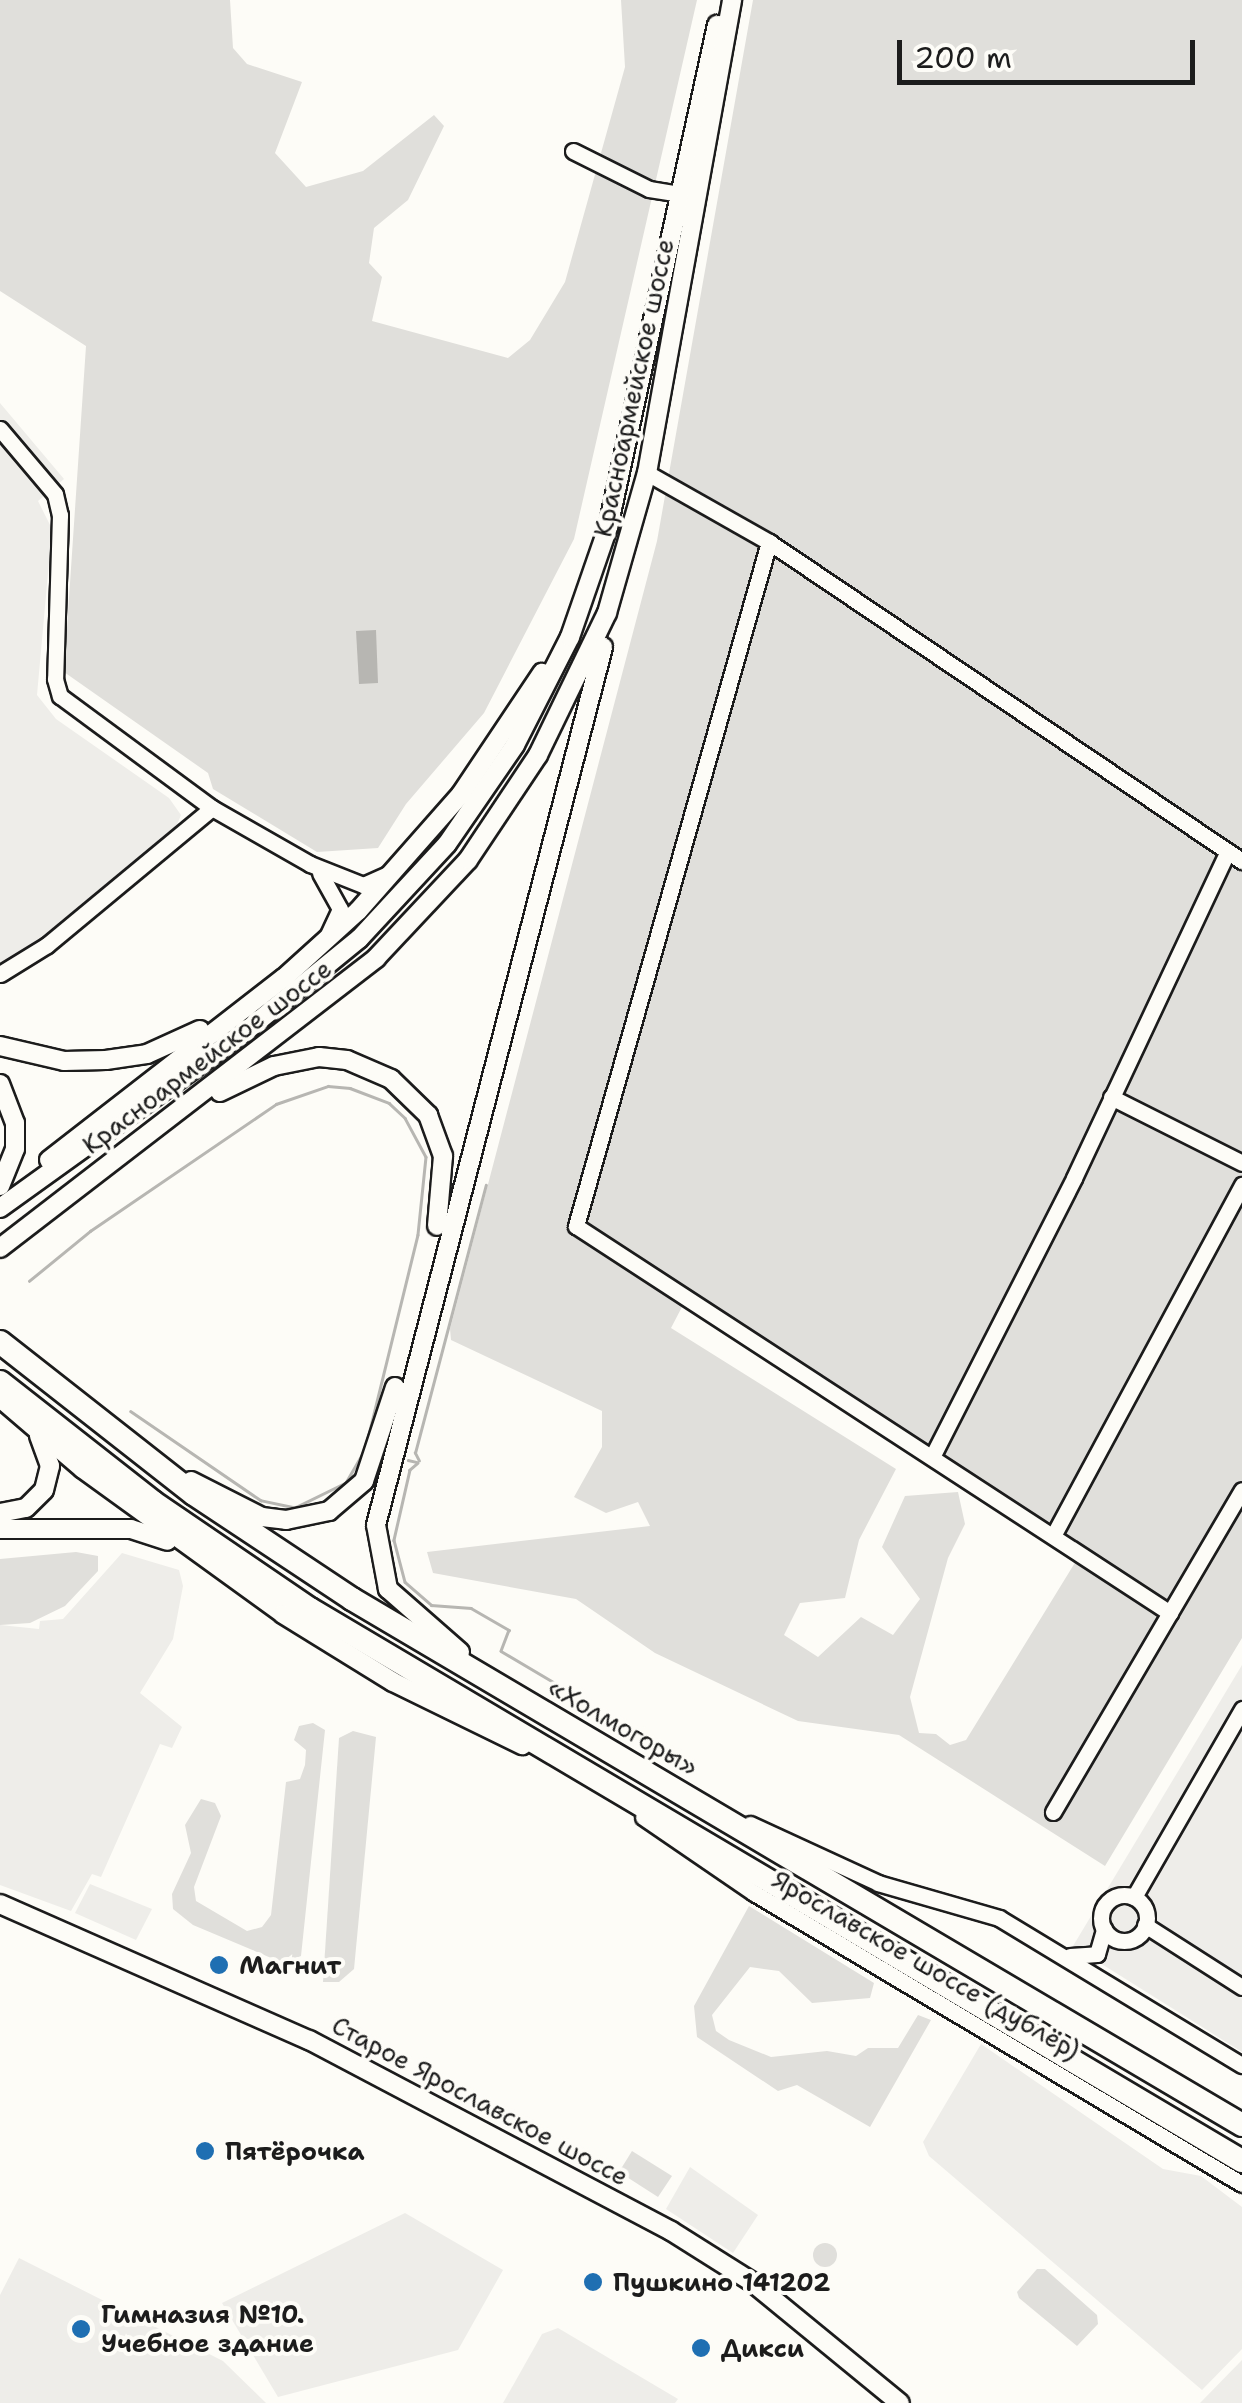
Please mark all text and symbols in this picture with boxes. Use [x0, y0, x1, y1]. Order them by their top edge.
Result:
scale bar [902, 20, 1200, 82]
text: 200 m [914, 37, 1012, 78]
street label: Красноармейское шоссе [588, 236, 680, 540]
street label: Красноармейское шоссе [77, 954, 337, 1160]
street label: «Холмогоры» [543, 1672, 703, 1782]
street label: Ярославское шоссе (дублёр) [767, 1864, 1085, 2066]
place label: Магнит [239, 1950, 341, 1980]
marker: Магнит [208, 1954, 230, 1976]
street label: Старое Ярославское шоссе [327, 2010, 633, 2192]
place label: Пятёрочка [225, 2136, 364, 2166]
marker: Пятёрочка [194, 2140, 216, 2162]
place label: Пушкино 141202 [613, 2267, 830, 2297]
marker: Пушкино 141202 [582, 2271, 604, 2293]
place label: Гимназия №10. Учебное здание [101, 2300, 314, 2359]
marker: Гимназия №10. Учебное здание [70, 2318, 92, 2340]
place label: Дикси [721, 2333, 804, 2363]
marker: Дикси [690, 2337, 712, 2359]

